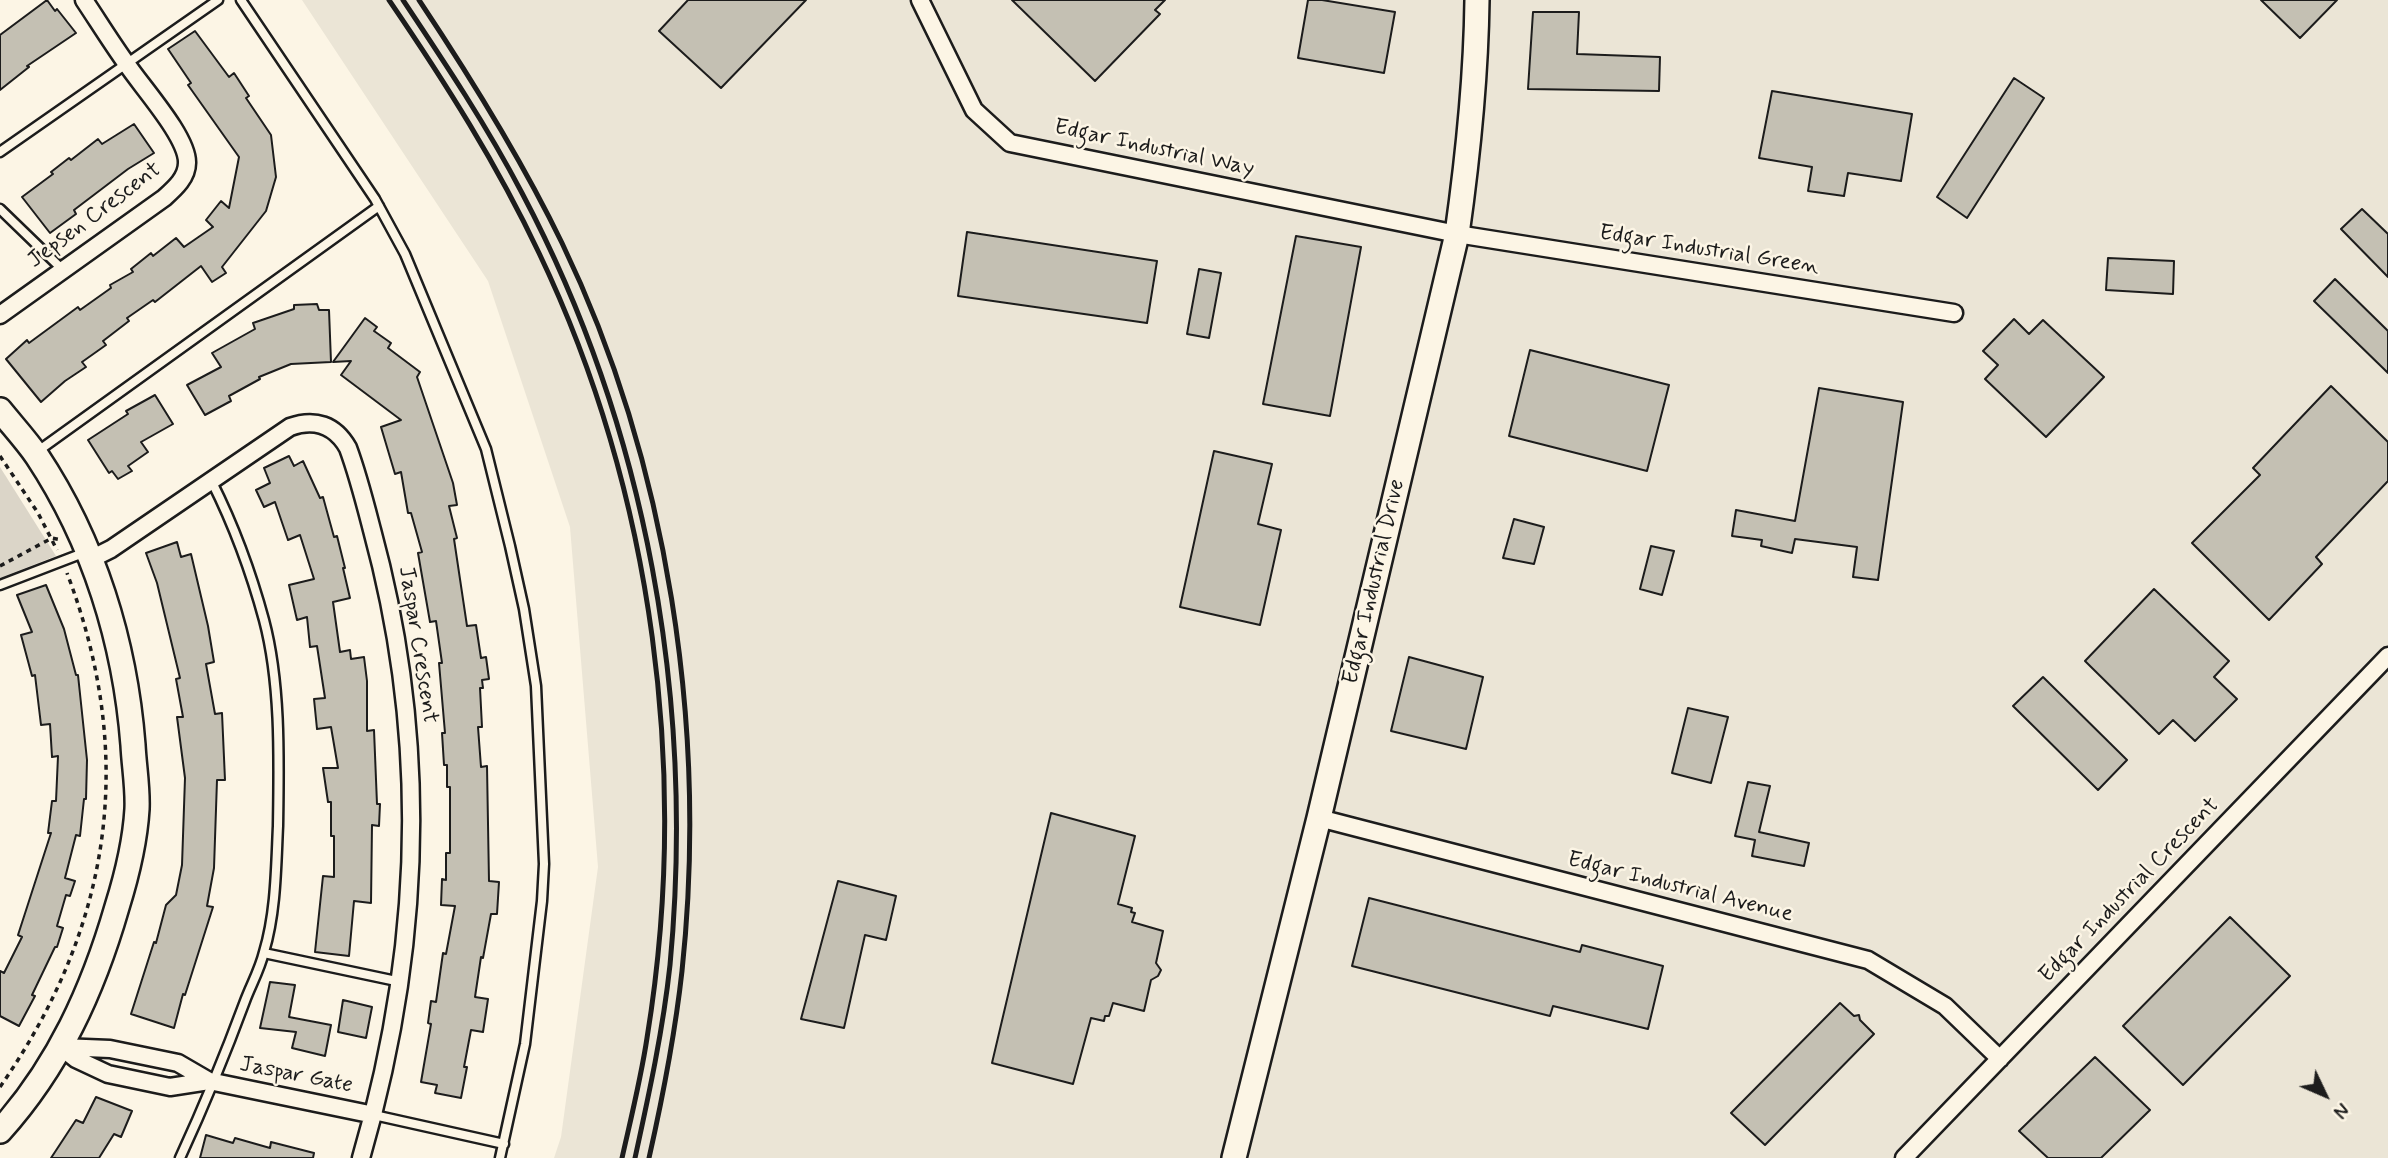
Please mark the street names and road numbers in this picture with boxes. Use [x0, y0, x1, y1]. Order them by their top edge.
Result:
street label: Edgar Industrial Way [1051, 114, 1257, 184]
street label: Jepsen Crescent [23, 157, 167, 275]
street label: Edgar Industrial Green [1597, 220, 1821, 282]
street label: Edgar Industrial Drive [1338, 477, 1412, 687]
street label: Jaspar Crescent [391, 564, 443, 726]
street label: Edgar Industrial Crescent [2034, 792, 2226, 990]
street label: Edgar Industrial Avenue [1564, 847, 1796, 929]
street label: Jaspar Gate [237, 1051, 355, 1101]

